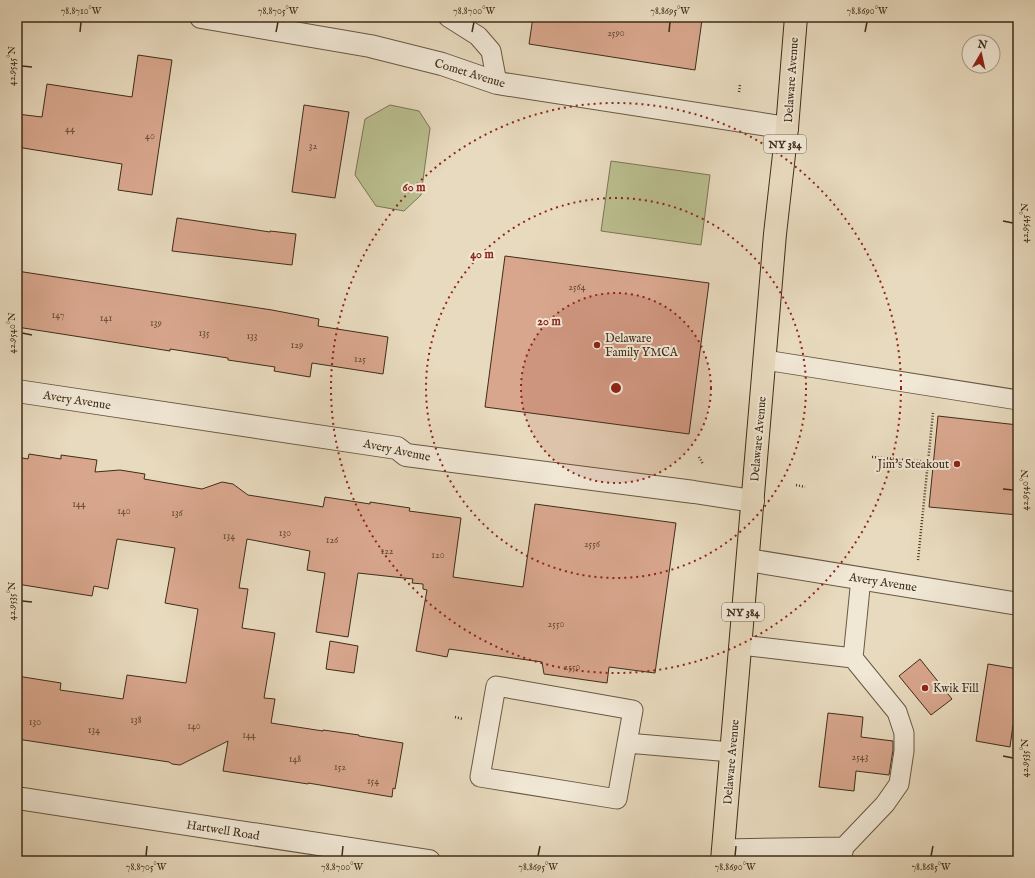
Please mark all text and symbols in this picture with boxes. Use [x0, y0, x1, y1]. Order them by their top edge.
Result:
text: 78.8710°W [61, 5, 102, 18]
text: 78.8705°W [258, 5, 299, 18]
text: 78.8700°W [453, 5, 495, 18]
text: 78.8695°W [650, 5, 690, 18]
text: 78.8690°W [847, 5, 888, 18]
house number: 2590 [607, 27, 625, 40]
north arrow [961, 34, 1001, 74]
street label: Delaware Avenue [781, 36, 802, 123]
text: N [976, 37, 989, 53]
text: 42.9545°N [6, 46, 19, 86]
street label: Comet Avenue [433, 56, 508, 91]
house number: 44 [65, 123, 75, 136]
house number: 40 [145, 130, 155, 143]
road number: NY 384 [764, 135, 806, 153]
house number: 32 [309, 140, 318, 153]
text: 60 m [403, 180, 426, 195]
text: 42.9545°N [1019, 203, 1032, 243]
text: 40 m [470, 247, 495, 262]
house number: 2564 [568, 281, 586, 294]
house number: 147 [52, 309, 65, 322]
text: 42.9540°N [6, 312, 19, 354]
house number: 141 [100, 312, 112, 325]
text: 20 m [537, 314, 561, 329]
house number: 139 [150, 317, 162, 330]
house number: 135 [198, 327, 210, 340]
house number: 133 [246, 330, 258, 343]
place label: Delaware Family YMCA [605, 331, 679, 360]
house number: 129 [291, 339, 303, 352]
marker: Delaware Family YMCA [592, 340, 602, 350]
house number: 125 [354, 353, 366, 366]
centre of rings [609, 381, 623, 395]
street label: Avery Avenue [41, 388, 112, 413]
street label: Delaware Avenue [747, 395, 770, 482]
street label: Avery Avenue [361, 436, 432, 465]
place label: Jim's Steakout [876, 457, 949, 473]
marker: Jim's Steakout [952, 459, 962, 469]
text: 42.9540°N [1019, 469, 1032, 511]
house number: 144 [72, 498, 86, 511]
house number: 140 [117, 505, 131, 518]
house number: 136 [171, 507, 184, 520]
house number: 130 [279, 527, 291, 540]
house number: 134 [223, 530, 235, 543]
house number: 126 [326, 534, 339, 547]
house number: 2556 [584, 538, 601, 551]
house number: 122 [380, 545, 394, 558]
house number: 120 [431, 549, 445, 562]
street label: Avery Avenue [847, 570, 918, 595]
text: 42.9535°N [6, 581, 19, 620]
road number: NY 384 [722, 603, 764, 621]
house number: 2550 [548, 618, 564, 631]
house number: 2550 [564, 661, 580, 674]
place label: Kwik Fill [933, 681, 980, 696]
marker: Kwik Fill [920, 683, 930, 693]
house number: 138 [130, 714, 142, 727]
house number: 130 [29, 716, 41, 729]
street label: Delaware Avenue [720, 718, 743, 805]
house number: 140 [187, 720, 201, 733]
house number: 134 [88, 724, 100, 737]
house number: 144 [242, 729, 256, 742]
text: 42.9535°N [1019, 738, 1032, 777]
house number: 2543 [852, 751, 869, 764]
house number: 148 [289, 753, 301, 766]
house number: 152 [334, 761, 346, 774]
house number: 154 [367, 775, 379, 788]
street label: Hartwell Road [185, 817, 261, 844]
text: 78.8705°W [126, 861, 167, 874]
text: 78.8700°W [321, 861, 363, 874]
text: 78.8695°W [518, 861, 558, 874]
text: 78.8690°W [715, 861, 756, 874]
text: 78.8685°W [911, 861, 951, 874]

